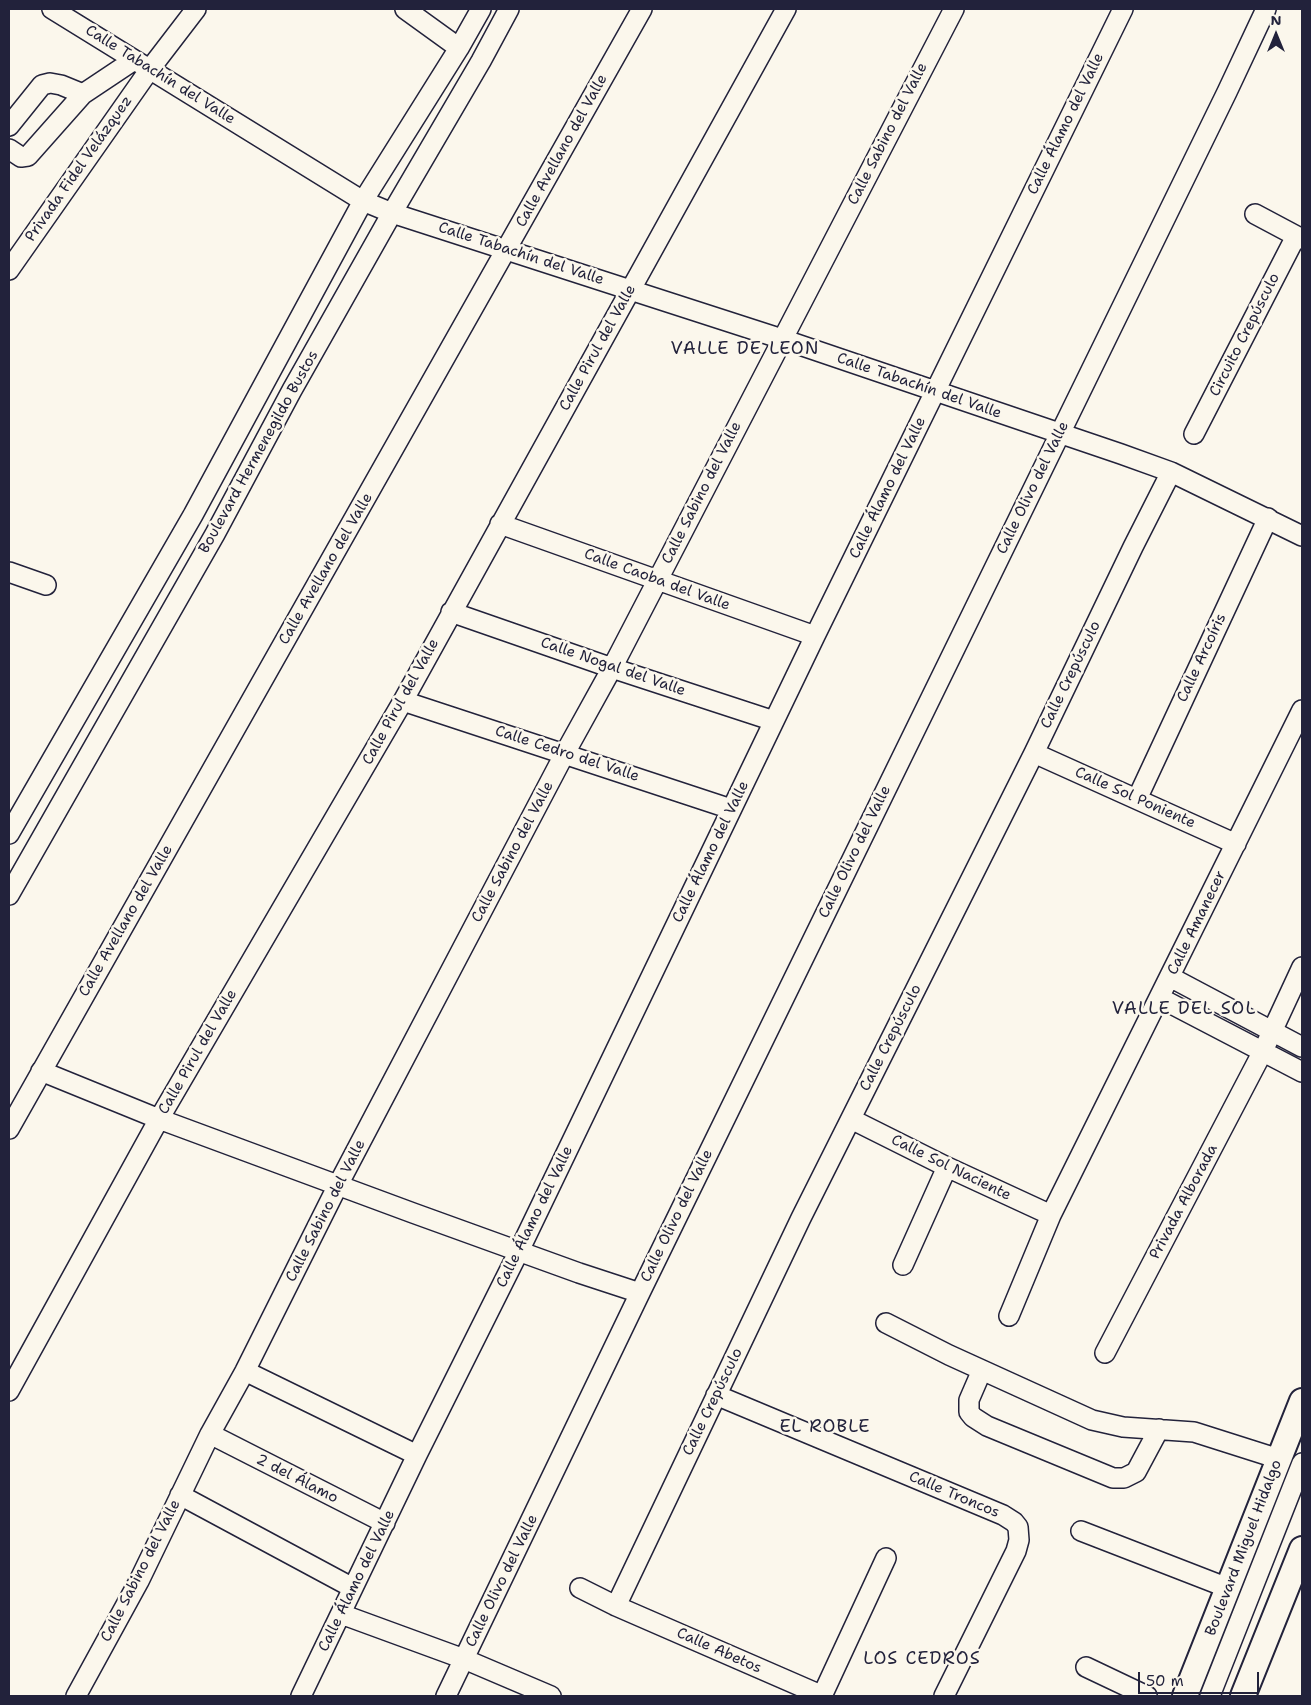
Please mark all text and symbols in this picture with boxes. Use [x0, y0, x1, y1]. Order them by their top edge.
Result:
north arrow [1251, 10, 1301, 60]
text: N [1270, 11, 1282, 29]
street label: Calle Tabachín del Valle [82, 21, 238, 129]
street label: Calle Álamo del Valle [1024, 50, 1108, 198]
street label: Calle Sabino del Valle [844, 60, 932, 208]
street label: Calle Avellano del Valle [512, 71, 612, 231]
street label: Privada Fidel Velázquez [22, 93, 136, 245]
street label: Calle Tabachín del Valle [436, 219, 606, 289]
street label: Circuito Crepúsculo [1206, 270, 1284, 400]
street label: Calle Pirul del Valle [556, 282, 640, 414]
district label: VALLE DE LEON [669, 338, 821, 360]
street label: Boulevard Hermenegildo Bustos [196, 347, 322, 557]
street label: Calle Tabachín del Valle [834, 349, 1004, 423]
street label: Calle Álamo del Valle [846, 414, 930, 562]
street label: Calle Sabino del Valle [658, 419, 746, 567]
street label: Calle Olivo del Valle [993, 419, 1073, 557]
street label: Calle Avellano del Valle [275, 490, 377, 648]
street label: Calle Caoba del Valle [582, 545, 732, 615]
street label: Calle Arcoíris [1174, 611, 1230, 705]
street label: Calle Crepúsculo [1037, 618, 1105, 732]
street label: Calle Nogal del Valle [538, 634, 688, 700]
street label: Calle Pirul del Valle [359, 636, 443, 768]
street label: Calle Cedro del Valle [493, 722, 641, 786]
street label: Calle Sol Poniente [1072, 763, 1198, 833]
street label: Calle Sabino del Valle [468, 778, 558, 926]
street label: Calle Álamo del Valle [669, 778, 753, 926]
street label: Calle Olivo del Valle [815, 783, 895, 921]
street label: Calle Avellano del Valle [75, 842, 177, 1000]
street label: Calle Amanecer [1164, 868, 1230, 978]
street label: Calle Crepúsculo [856, 982, 926, 1094]
street label: Calle Pirul del Valle [155, 986, 241, 1118]
district label: VALLE DEL SOL [1110, 998, 1258, 1020]
street label: Calle Sol Naciente [888, 1131, 1014, 1205]
street label: Calle Sabino del Valle [282, 1137, 370, 1285]
street label: Privada Alborada [1146, 1142, 1222, 1262]
street label: Calle Álamo del Valle [493, 1143, 577, 1291]
street label: Calle Olivo del Valle [637, 1147, 717, 1285]
street label: Calle Crepúsculo [679, 1345, 747, 1459]
district label: EL ROBLE [778, 1416, 872, 1438]
street label: 2 del Álamo [253, 1451, 341, 1507]
street label: Boulevard Miguel Hidalgo [1202, 1457, 1286, 1639]
street label: Calle Troncos [906, 1468, 1002, 1522]
street label: Calle Sabino del Valle [97, 1497, 185, 1645]
street label: Calle Álamo del Valle [315, 1507, 399, 1655]
street label: Calle Olivo del Valle [462, 1512, 542, 1650]
street label: Calle Abetos [674, 1624, 764, 1678]
district label: LOS CEDROS [862, 1648, 982, 1670]
scale bar [1141, 1662, 1262, 1694]
text: 50 m [1146, 1671, 1184, 1691]

